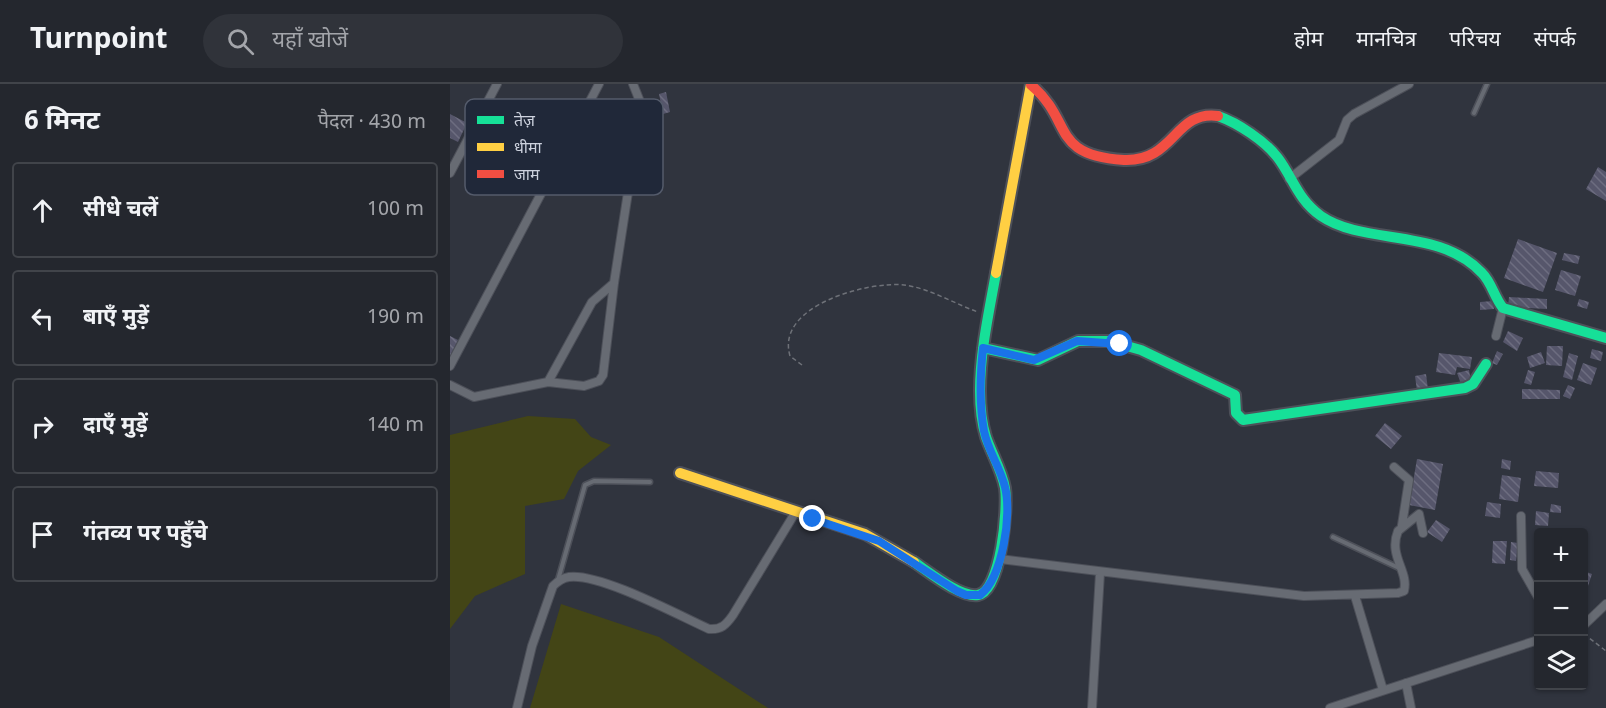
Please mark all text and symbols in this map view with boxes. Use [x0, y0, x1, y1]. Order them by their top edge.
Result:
search box [203, 14, 623, 68]
text: Turnpoint [30, 23, 167, 59]
icon: search [224, 25, 257, 58]
text: यहाँ खोजें [272, 27, 348, 56]
text: होम [1294, 27, 1323, 55]
text: मानचित्र [1356, 27, 1416, 55]
text: परिचय [1449, 27, 1501, 55]
text: संपर्क [1534, 27, 1576, 55]
legend [465, 99, 663, 195]
text: 6 मिनट [24, 106, 100, 140]
text: पैदल · 430 m [318, 110, 426, 136]
text: तेज़ [514, 111, 536, 133]
text: धीमा [514, 139, 543, 160]
text: जाम [514, 166, 540, 187]
icon: ahead [26, 194, 59, 227]
text: सीधे चलें [83, 196, 158, 225]
text: 100 m [367, 197, 424, 223]
icon: left [26, 302, 59, 335]
text: बाएँ मुड़ें [83, 304, 149, 333]
text: 190 m [367, 305, 424, 331]
route start [1106, 330, 1132, 356]
icon: right [26, 410, 59, 443]
text: दाएँ मुड़ें [83, 412, 148, 441]
text: 140 m [367, 413, 424, 439]
route end [799, 505, 825, 531]
icon: arrive [26, 518, 59, 551]
text: गंतव्य पर पहुँचे [83, 520, 208, 549]
map controls [1534, 528, 1588, 690]
button: + [1534, 528, 1588, 582]
button: − [1534, 582, 1588, 636]
button: layers [1534, 636, 1588, 690]

